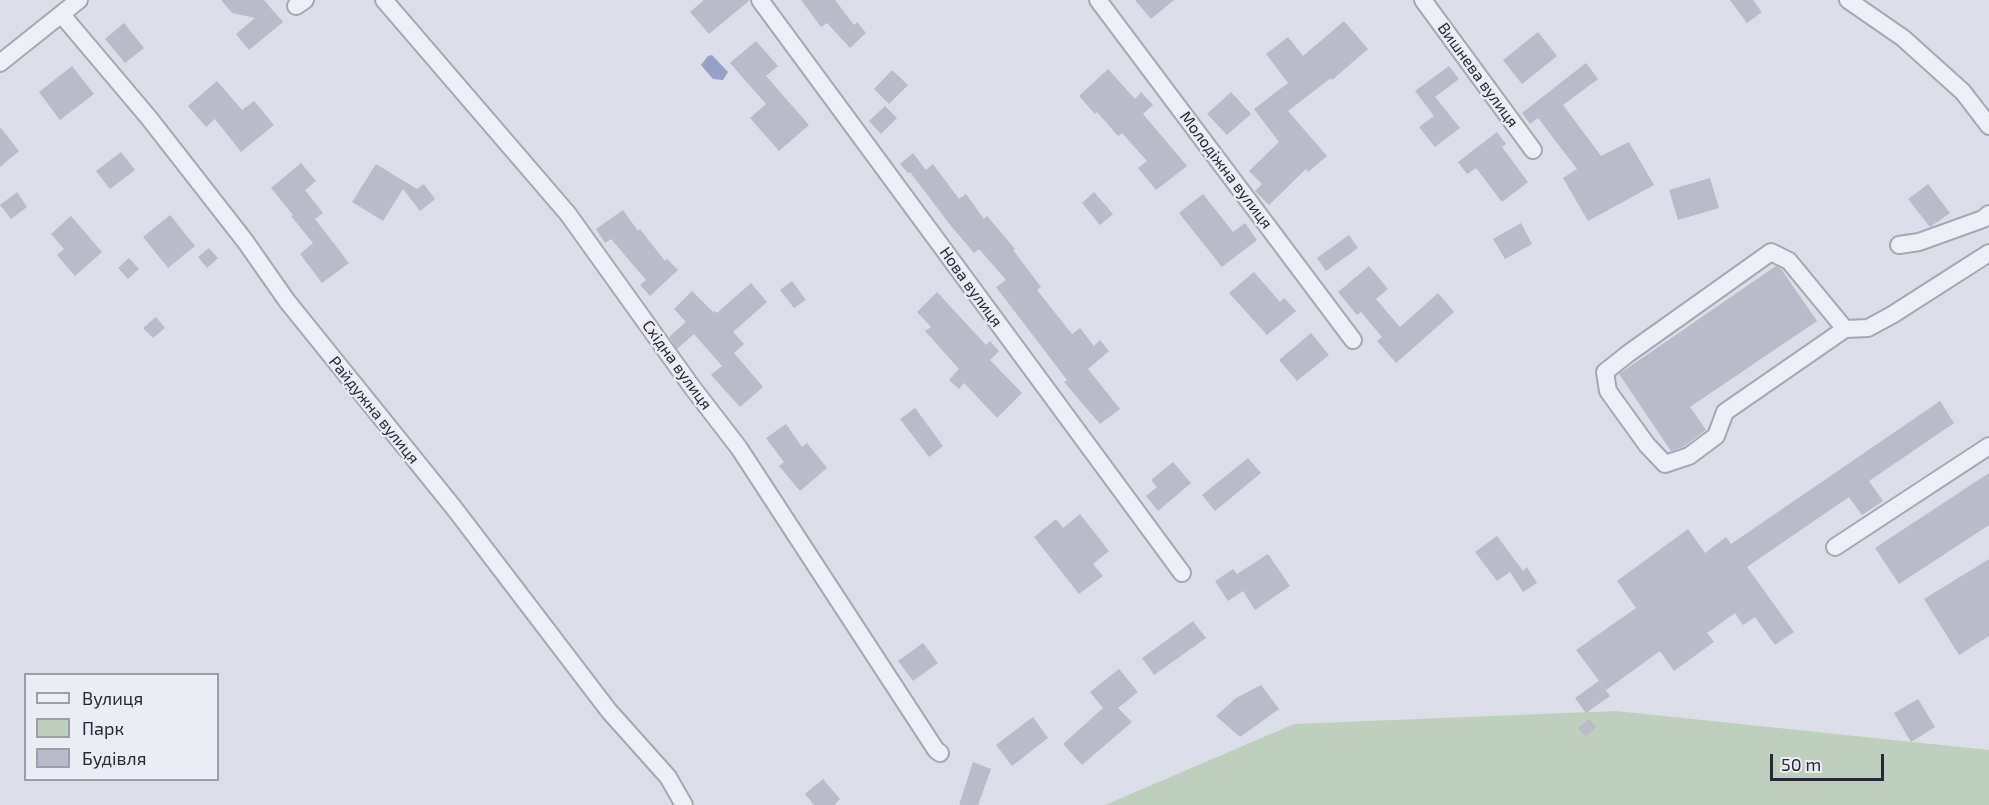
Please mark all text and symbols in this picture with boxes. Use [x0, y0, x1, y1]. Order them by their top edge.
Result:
street label: Вишнева вулиця [1434, 19, 1522, 131]
street label: Молодіжна вулиця [1176, 108, 1276, 232]
street label: Нова вулиця [935, 243, 1007, 331]
street label: Східна вулиця [638, 316, 716, 414]
street label: Райдужна вулиця [325, 352, 423, 468]
legend [24, 673, 219, 781]
text: Вулиця [82, 687, 143, 709]
text: Парк [82, 717, 124, 739]
scale bar [1773, 742, 1887, 780]
text: Будівля [82, 747, 146, 769]
text: 50 m [1781, 753, 1821, 775]

